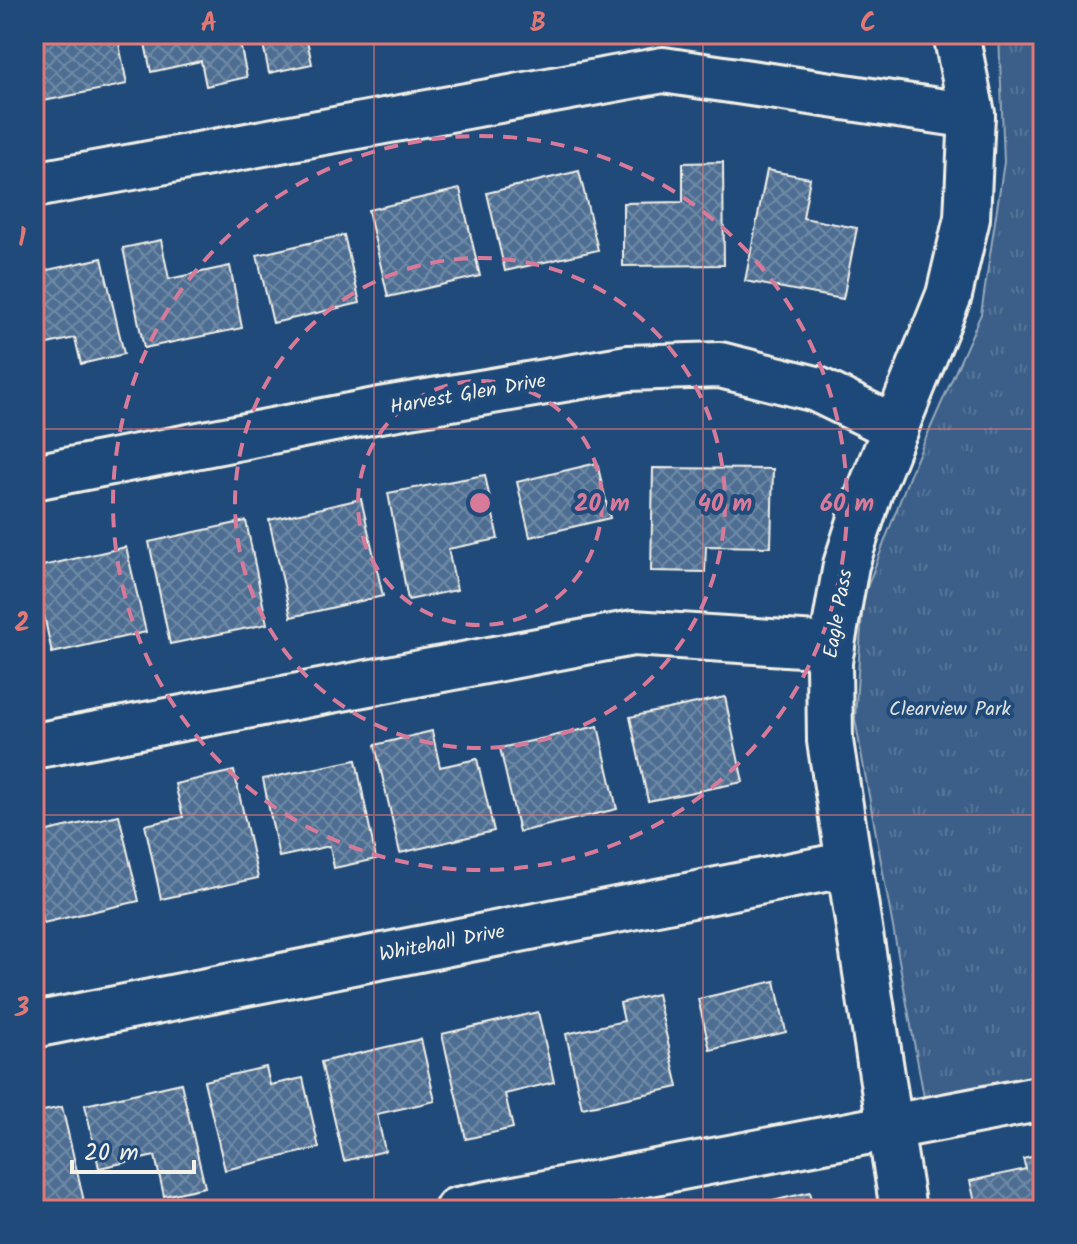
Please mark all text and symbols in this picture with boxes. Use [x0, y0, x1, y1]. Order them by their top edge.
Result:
text: A [201, 3, 217, 45]
text: B [530, 3, 546, 45]
text: C [860, 3, 876, 45]
text: 1 [18, 218, 26, 260]
street label: Harvest Glen Drive [388, 366, 548, 424]
text: 20 m [574, 485, 630, 524]
text: 40 m [698, 485, 752, 524]
text: 60 m [820, 485, 874, 524]
centre of rings [466, 489, 494, 517]
street label: Eagle Pass [815, 567, 863, 661]
text: 2 [14, 603, 30, 645]
park label: Clearview Park [889, 694, 1012, 726]
street label: Whitehall Drive [376, 916, 508, 972]
text: 3 [14, 988, 29, 1030]
scale bar [72, 1124, 194, 1174]
text: 20 m [84, 1134, 139, 1173]

